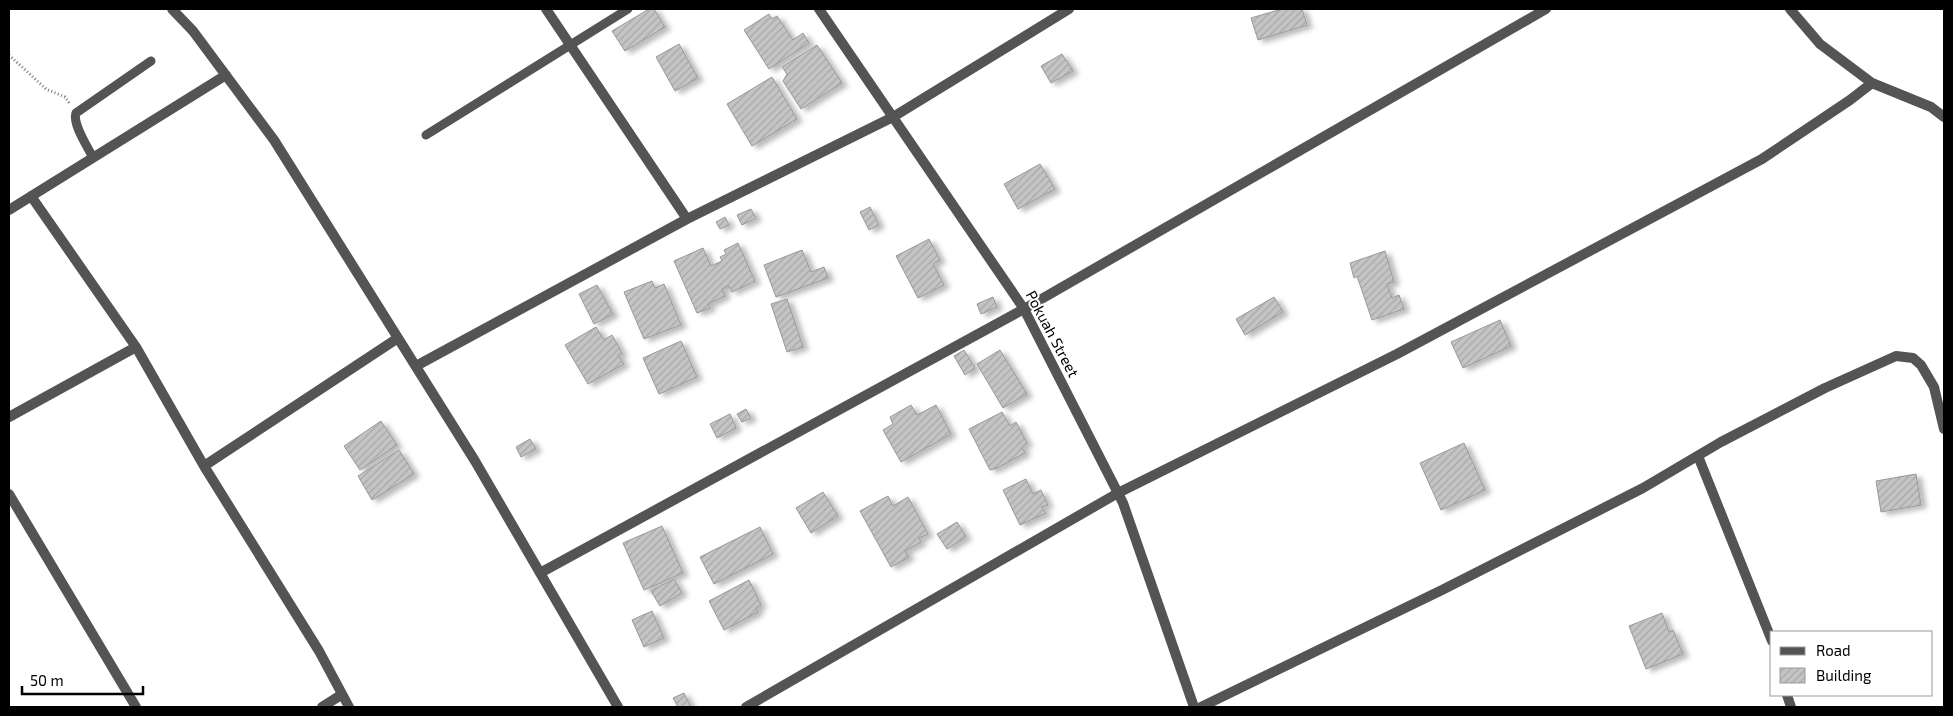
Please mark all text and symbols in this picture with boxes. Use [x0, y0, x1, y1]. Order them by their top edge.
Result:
street label: Pokuah Street [1023, 287, 1083, 380]
legend [1770, 631, 1933, 696]
text: Road [1816, 641, 1851, 659]
scale bar [22, 664, 144, 696]
text: Building [1816, 666, 1872, 684]
text: 50 m [30, 671, 64, 689]

